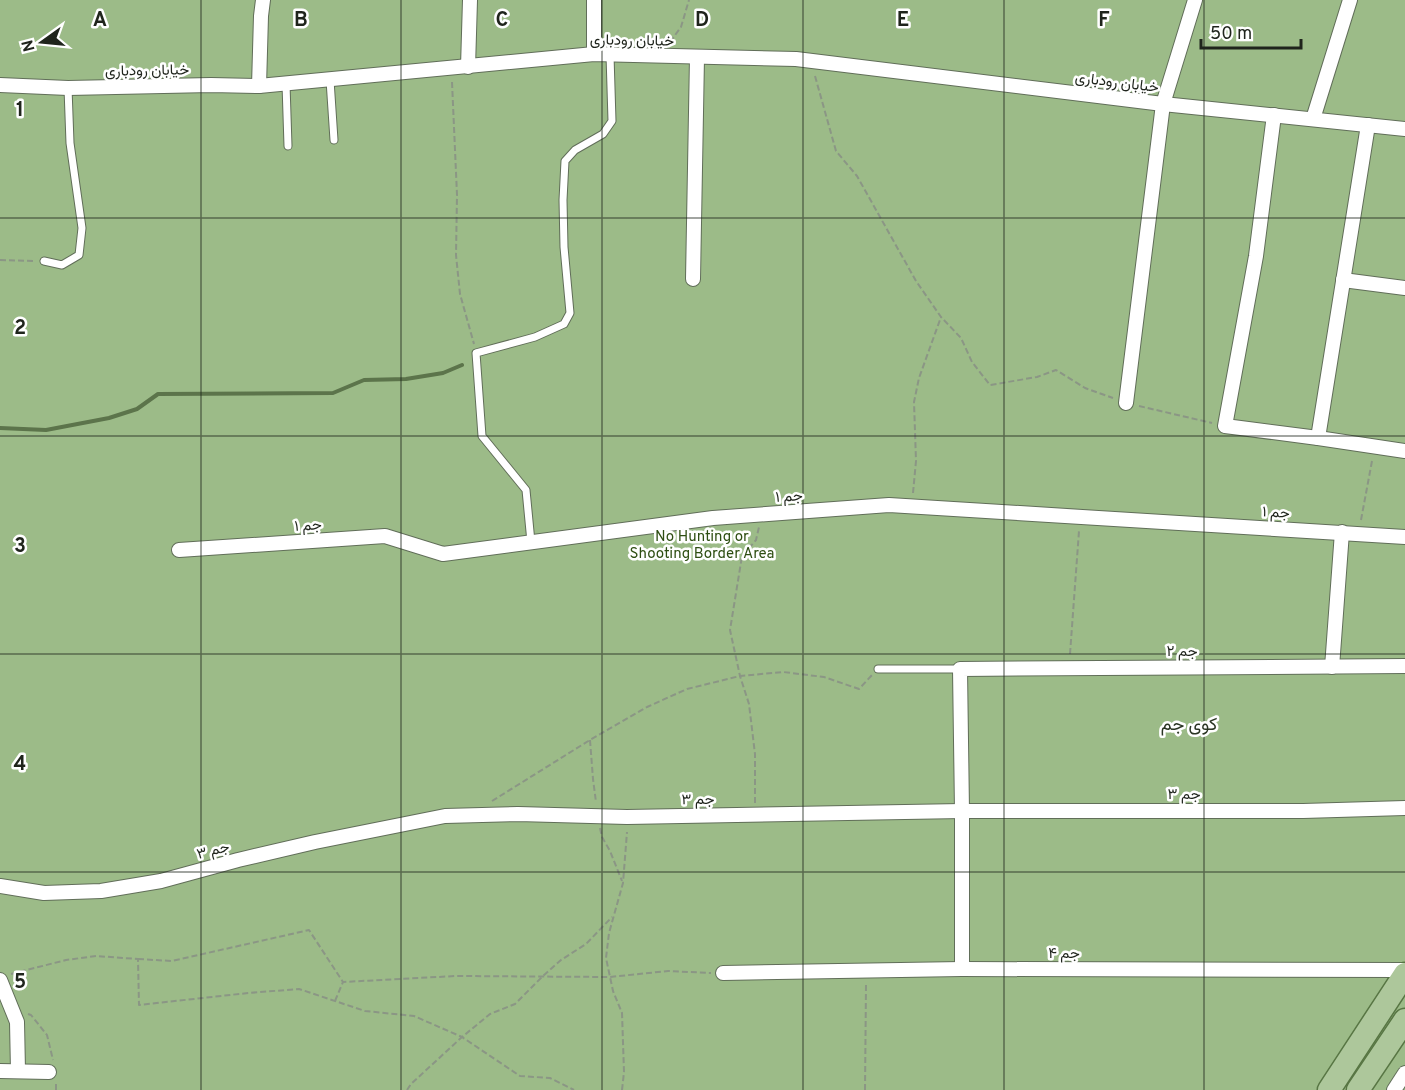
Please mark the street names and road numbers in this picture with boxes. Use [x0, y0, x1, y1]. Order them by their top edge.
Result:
street label: خیابان رودباری [590, 31, 674, 52]
street label: خیابان رودباری [105, 61, 189, 82]
street label: خیابان رودباری [1074, 69, 1160, 98]
street label: جم ۱ [775, 487, 803, 508]
street label: جم ۱ [1262, 503, 1290, 524]
street label: جم ۱ [294, 516, 322, 537]
street label: جم ۲ [1167, 643, 1197, 662]
street label: جم ۳ [1168, 786, 1200, 805]
street label: جم ۳ [681, 791, 715, 810]
street label: جم ۳ [195, 838, 232, 865]
street label: جم ۴ [1048, 945, 1080, 964]

